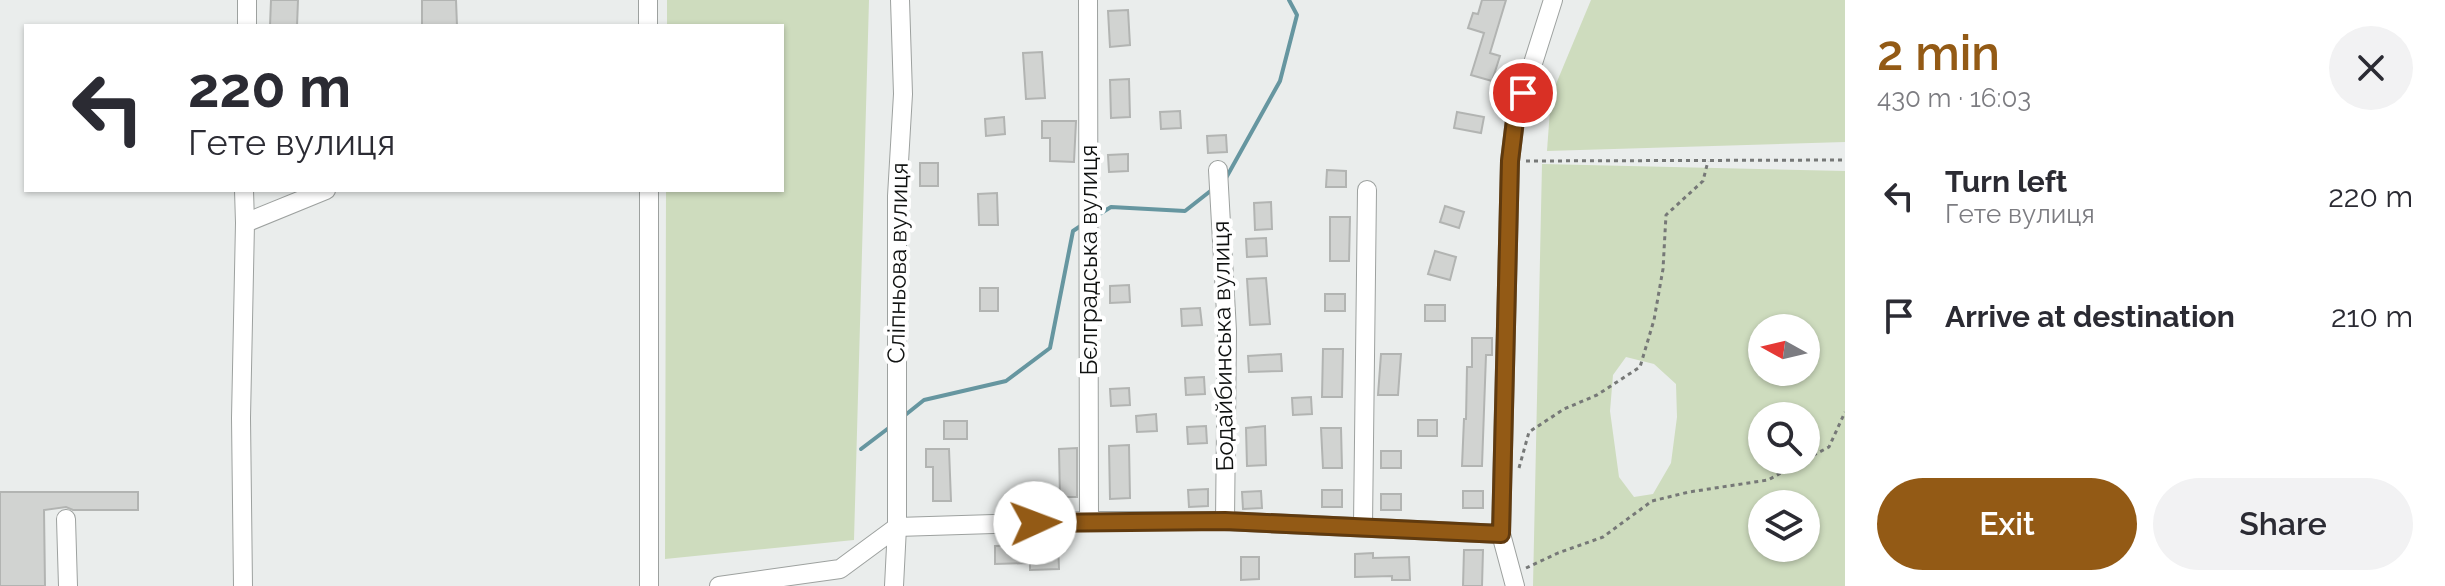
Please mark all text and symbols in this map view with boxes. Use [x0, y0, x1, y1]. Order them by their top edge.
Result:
text: 2 min [1877, 25, 2000, 81]
button: close [2329, 26, 2413, 110]
text: 220 m [188, 54, 351, 120]
icon: left [56, 56, 160, 160]
pin [1489, 59, 1557, 127]
icon: arrive [1501, 71, 1545, 115]
text: 430 m · 16:03 [1877, 83, 2031, 113]
text: Гете вулиця [188, 121, 395, 163]
street label: Бєлградська вулиця [1074, 145, 1103, 375]
street label: Сліпньова вулиця [881, 162, 914, 364]
text: Turn left [1945, 164, 2067, 199]
icon: left [1877, 174, 1921, 218]
text: 220 m [2328, 179, 2413, 214]
text: Гете вулиця [1945, 199, 2095, 229]
street label: Бодайбинська вулиця [1206, 220, 1239, 472]
icon: arrive [1877, 294, 1921, 338]
text: Arrive at destination [1945, 299, 2235, 334]
text: 210 m [2331, 299, 2413, 334]
north arrow [1748, 314, 1820, 386]
map controls [1748, 314, 1820, 562]
button: search [1748, 402, 1820, 474]
button: Exit [1877, 478, 2137, 570]
button: Share [2153, 478, 2413, 570]
position arrow [993, 481, 1077, 565]
button: layers [1748, 490, 1820, 562]

